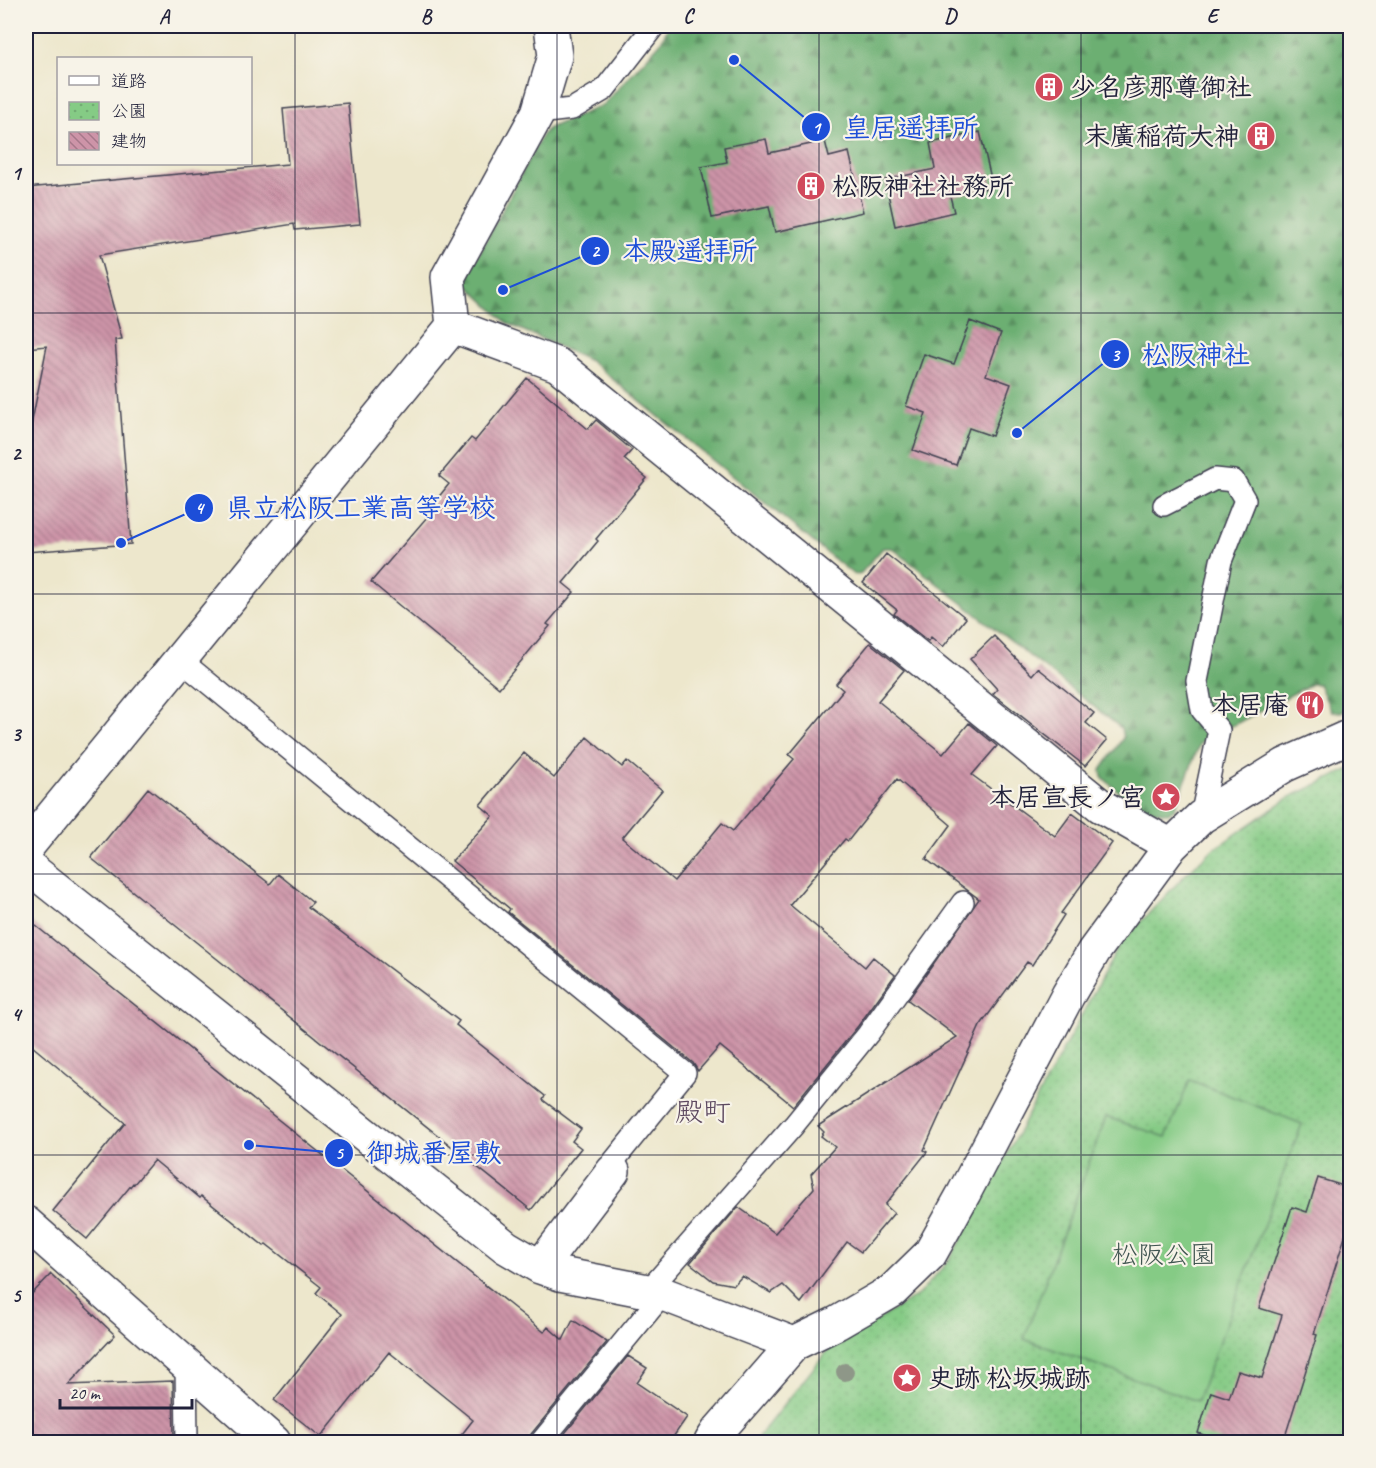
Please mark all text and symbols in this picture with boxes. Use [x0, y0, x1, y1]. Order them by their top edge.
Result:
text: A [159, 4, 171, 29]
text: B [421, 4, 433, 29]
text: C [683, 4, 695, 29]
text: D [944, 4, 958, 29]
text: E [1207, 4, 1221, 29]
legend [57, 57, 252, 165]
text: 道路 [111, 70, 147, 92]
building icon: 少名彦那尊御社 [1033, 71, 1065, 103]
place label: 少名彦那尊御社 [1070, 71, 1252, 104]
text: 公園 [111, 100, 147, 122]
callout: 皇居遥拝所 [801, 105, 990, 150]
text: 皇居遥拝所 [844, 111, 979, 145]
text: 1 [812, 117, 822, 139]
place label: 末廣稲荷大神 [1084, 120, 1240, 153]
building icon: 末廣稲荷大神 [1245, 120, 1277, 152]
text: 建物 [111, 130, 147, 152]
text: 1 [12, 161, 23, 186]
building icon: 松阪神社社務所 [795, 170, 827, 202]
place label: 松阪神社社務所 [832, 170, 1014, 203]
callout: 本殿遥拝所 [580, 228, 769, 273]
text: 本殿遥拝所 [623, 234, 758, 268]
text: 2 [591, 240, 601, 262]
callout: 松阪神社 [1100, 332, 1262, 377]
text: 松阪神社 [1142, 338, 1250, 372]
text: 3 [1111, 344, 1121, 366]
text: 2 [12, 441, 23, 466]
callout: 県立松阪工業高等学校 [184, 486, 508, 531]
text: 県立松阪工業高等学校 [226, 491, 496, 525]
text: 4 [195, 497, 205, 519]
place label: 本居庵 [1211, 689, 1289, 722]
restaurant icon: 本居庵 [1294, 689, 1326, 721]
text: 3 [12, 722, 23, 747]
place label: 本居宣長ノ宮 [989, 781, 1145, 814]
place icon: 本居宣長ノ宮 [1150, 781, 1182, 813]
text: 4 [12, 1002, 24, 1027]
district label: 殿町 [675, 1094, 731, 1129]
callout: 御城番屋敷 [324, 1130, 513, 1175]
text: 御城番屋敷 [367, 1136, 502, 1170]
text: 5 [335, 1142, 345, 1164]
park label: 松阪公園 [1112, 1238, 1216, 1271]
text: 5 [12, 1283, 23, 1308]
place icon: 史跡 松坂城跡 [891, 1362, 923, 1394]
place label: 史跡 松坂城跡 [928, 1362, 1090, 1395]
scale bar [60, 1372, 192, 1410]
text: 20 m [69, 1382, 102, 1404]

